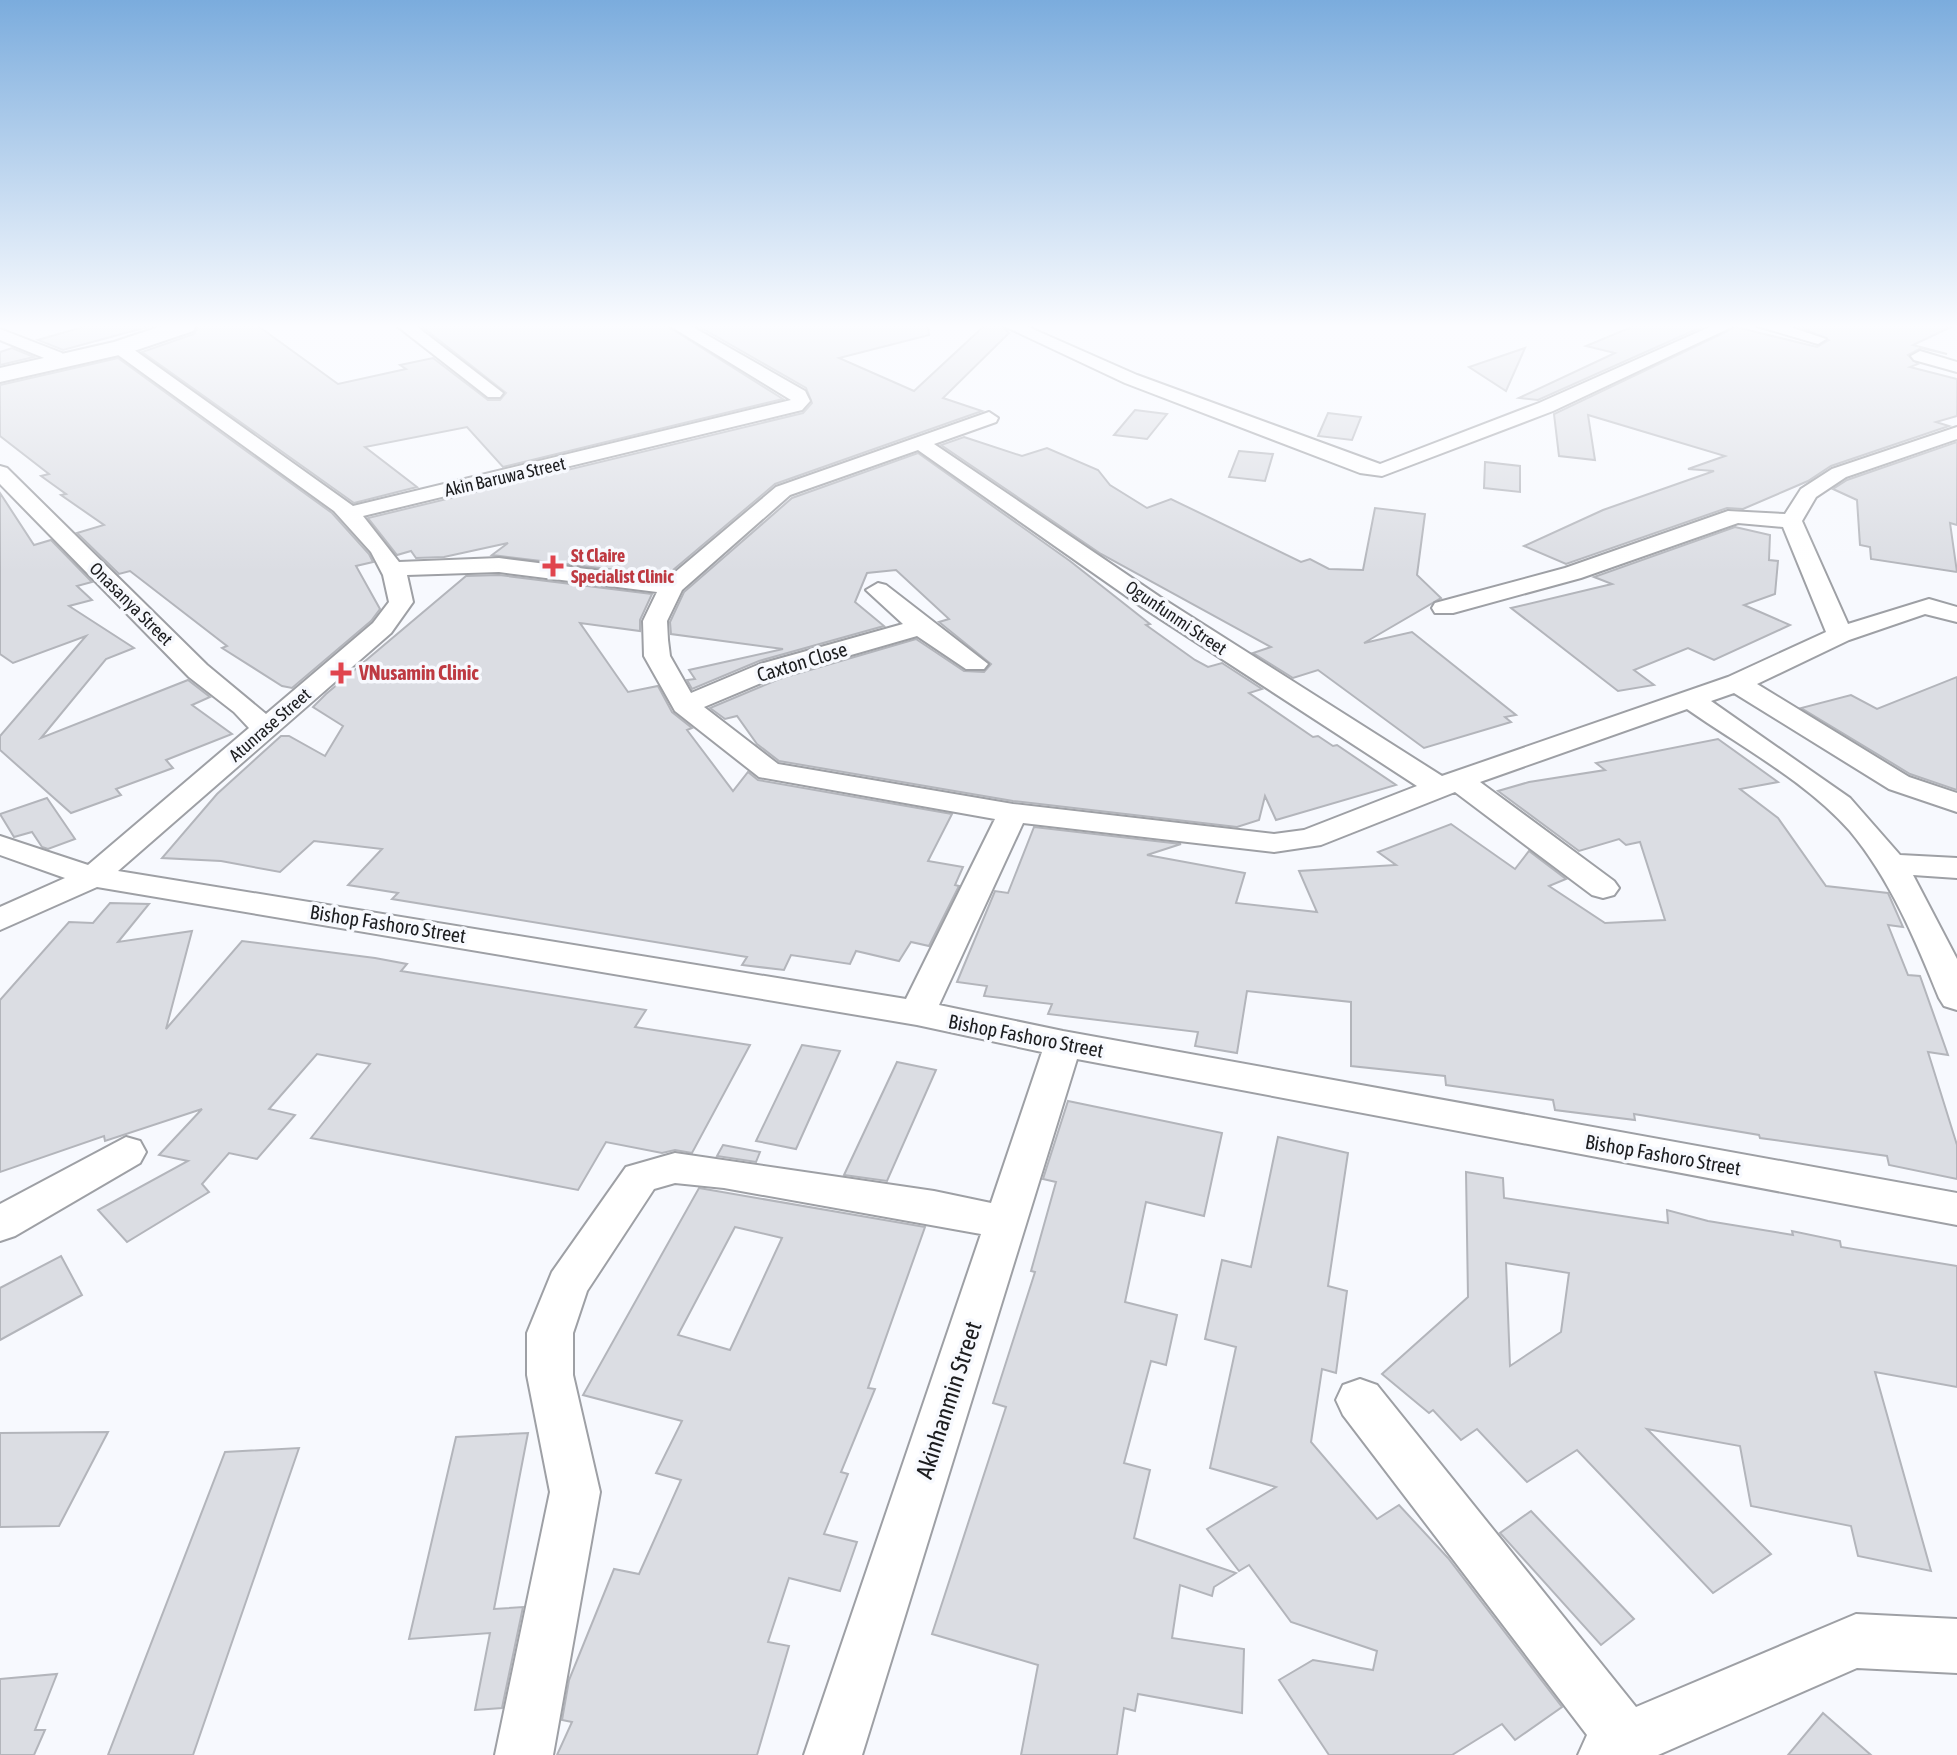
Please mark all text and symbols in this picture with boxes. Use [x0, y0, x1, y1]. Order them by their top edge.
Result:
street label: Akin Baruwa Street [442, 452, 567, 501]
place label: St Claire Specialist Clinic [571, 545, 674, 587]
marker: St Claire Specialist Clinic [542, 555, 564, 577]
street label: Onasanya Street [86, 558, 177, 649]
street label: Ogunfunmi Street [1122, 576, 1231, 659]
street label: Caxton Close [754, 637, 850, 686]
place label: VNusamin Clinic [358, 661, 479, 684]
marker: VNusamin Clinic [330, 662, 352, 684]
street label: Atunrase Street [225, 683, 315, 766]
street label: Bishop Fashoro Street [308, 900, 468, 947]
street label: Bishop Fashoro Street [947, 1009, 1106, 1062]
street label: Bishop Fashoro Street [1584, 1130, 1743, 1180]
street label: Akinhanmin Street [910, 1318, 987, 1482]

